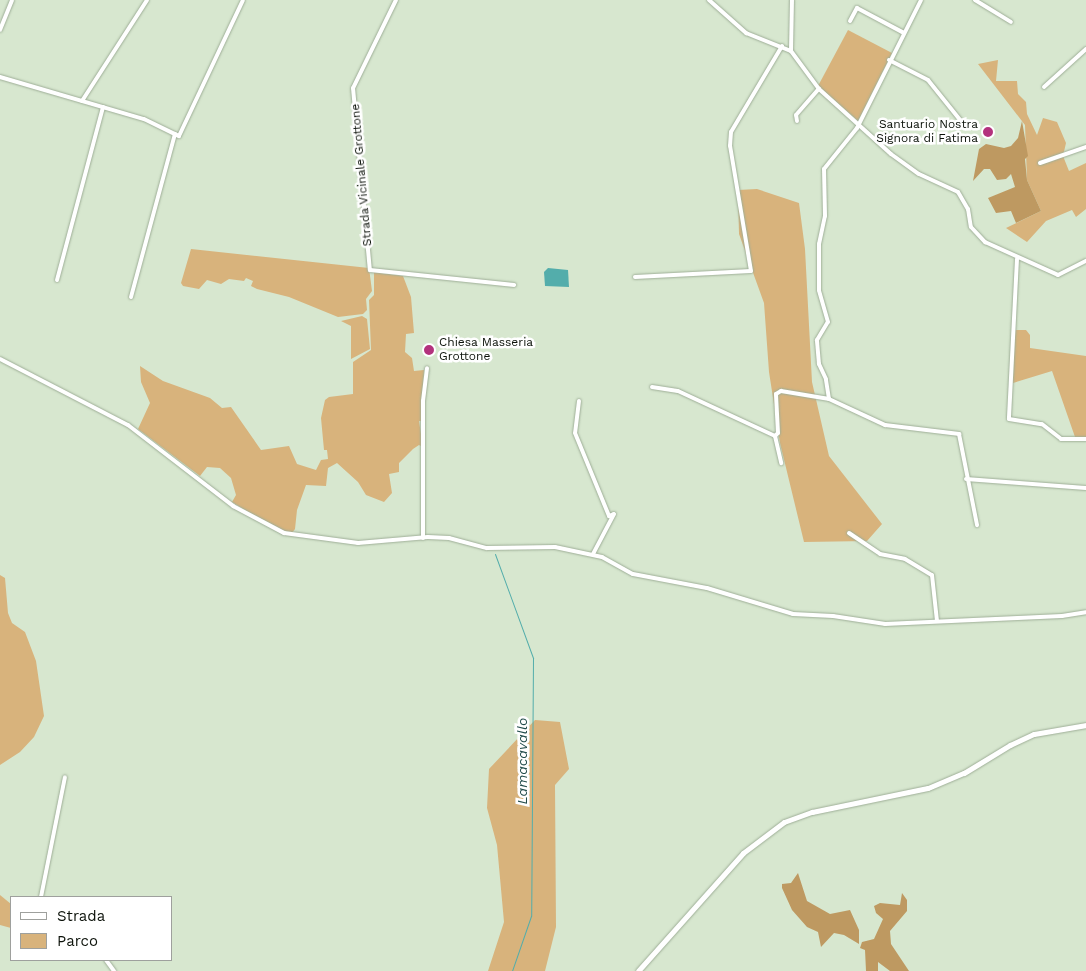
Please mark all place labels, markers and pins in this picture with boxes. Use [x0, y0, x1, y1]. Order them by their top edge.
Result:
place label: Santuario Nostra Signora di Fatima [876, 118, 978, 146]
marker: Santuario Nostra Signora di Fatima [982, 126, 994, 138]
place label: Chiesa Masseria Grottone [439, 336, 533, 364]
marker: Chiesa Masseria Grottone [423, 344, 435, 356]

